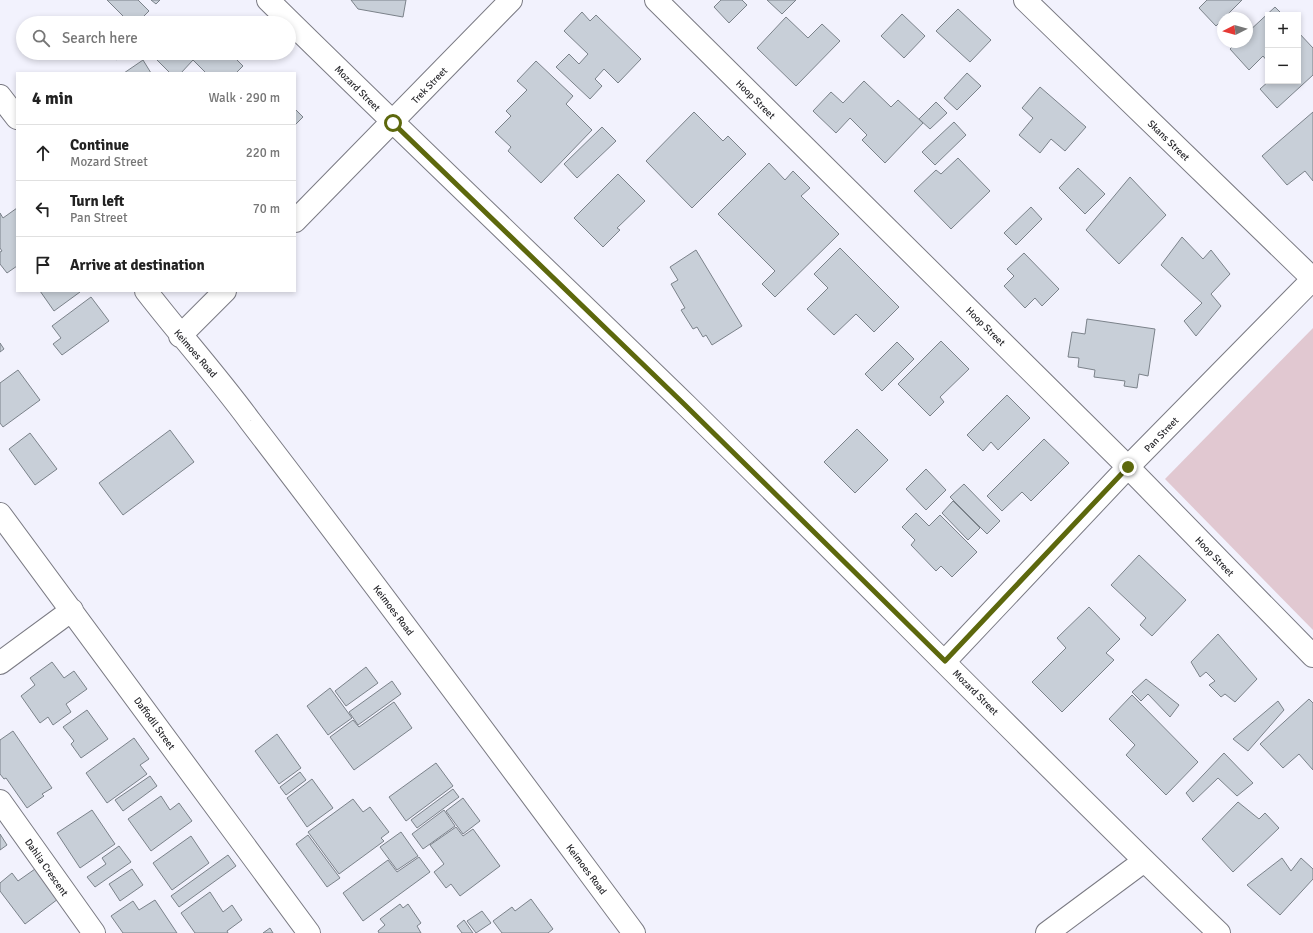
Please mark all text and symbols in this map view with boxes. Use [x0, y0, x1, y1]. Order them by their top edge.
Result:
north arrow [1217, 12, 1253, 48]
map controls [1265, 12, 1301, 84]
button: + [1265, 12, 1301, 48]
search box [16, 16, 296, 60]
icon: search [30, 27, 52, 49]
text: Search here [62, 29, 138, 47]
button: − [1265, 48, 1301, 84]
street label: Mozard Street [332, 63, 383, 114]
street label: Trek Street [409, 65, 450, 106]
street label: Hoop Street [733, 78, 778, 122]
text: 4 min [32, 88, 73, 109]
text: Walk · 290 m [209, 90, 280, 106]
route start [384, 114, 402, 132]
street label: Skans Street [1145, 118, 1192, 164]
text: Continue [70, 136, 129, 154]
icon: ahead [32, 142, 54, 164]
text: 220 m [246, 145, 280, 161]
text: Mozard Street [70, 154, 148, 170]
text: Turn left [70, 192, 124, 210]
icon: left [32, 198, 54, 220]
text: 70 m [253, 201, 280, 217]
text: Pan Street [70, 210, 128, 226]
icon: arrive [32, 254, 54, 276]
text: Arrive at destination [70, 256, 205, 274]
street label: Hoop Street [963, 305, 1008, 349]
street label: Keimoes Road [171, 327, 219, 380]
street label: Pan Street [1142, 414, 1182, 455]
route end [1119, 458, 1137, 476]
street label: Hoop Street [1192, 534, 1237, 579]
street label: Keimoes Road [370, 583, 416, 638]
street label: Mozard Street [950, 667, 1001, 718]
street label: Daffodil Street [131, 695, 178, 753]
street label: Dahlia Crescent [22, 837, 71, 899]
street label: Keimoes Road [563, 842, 609, 897]

